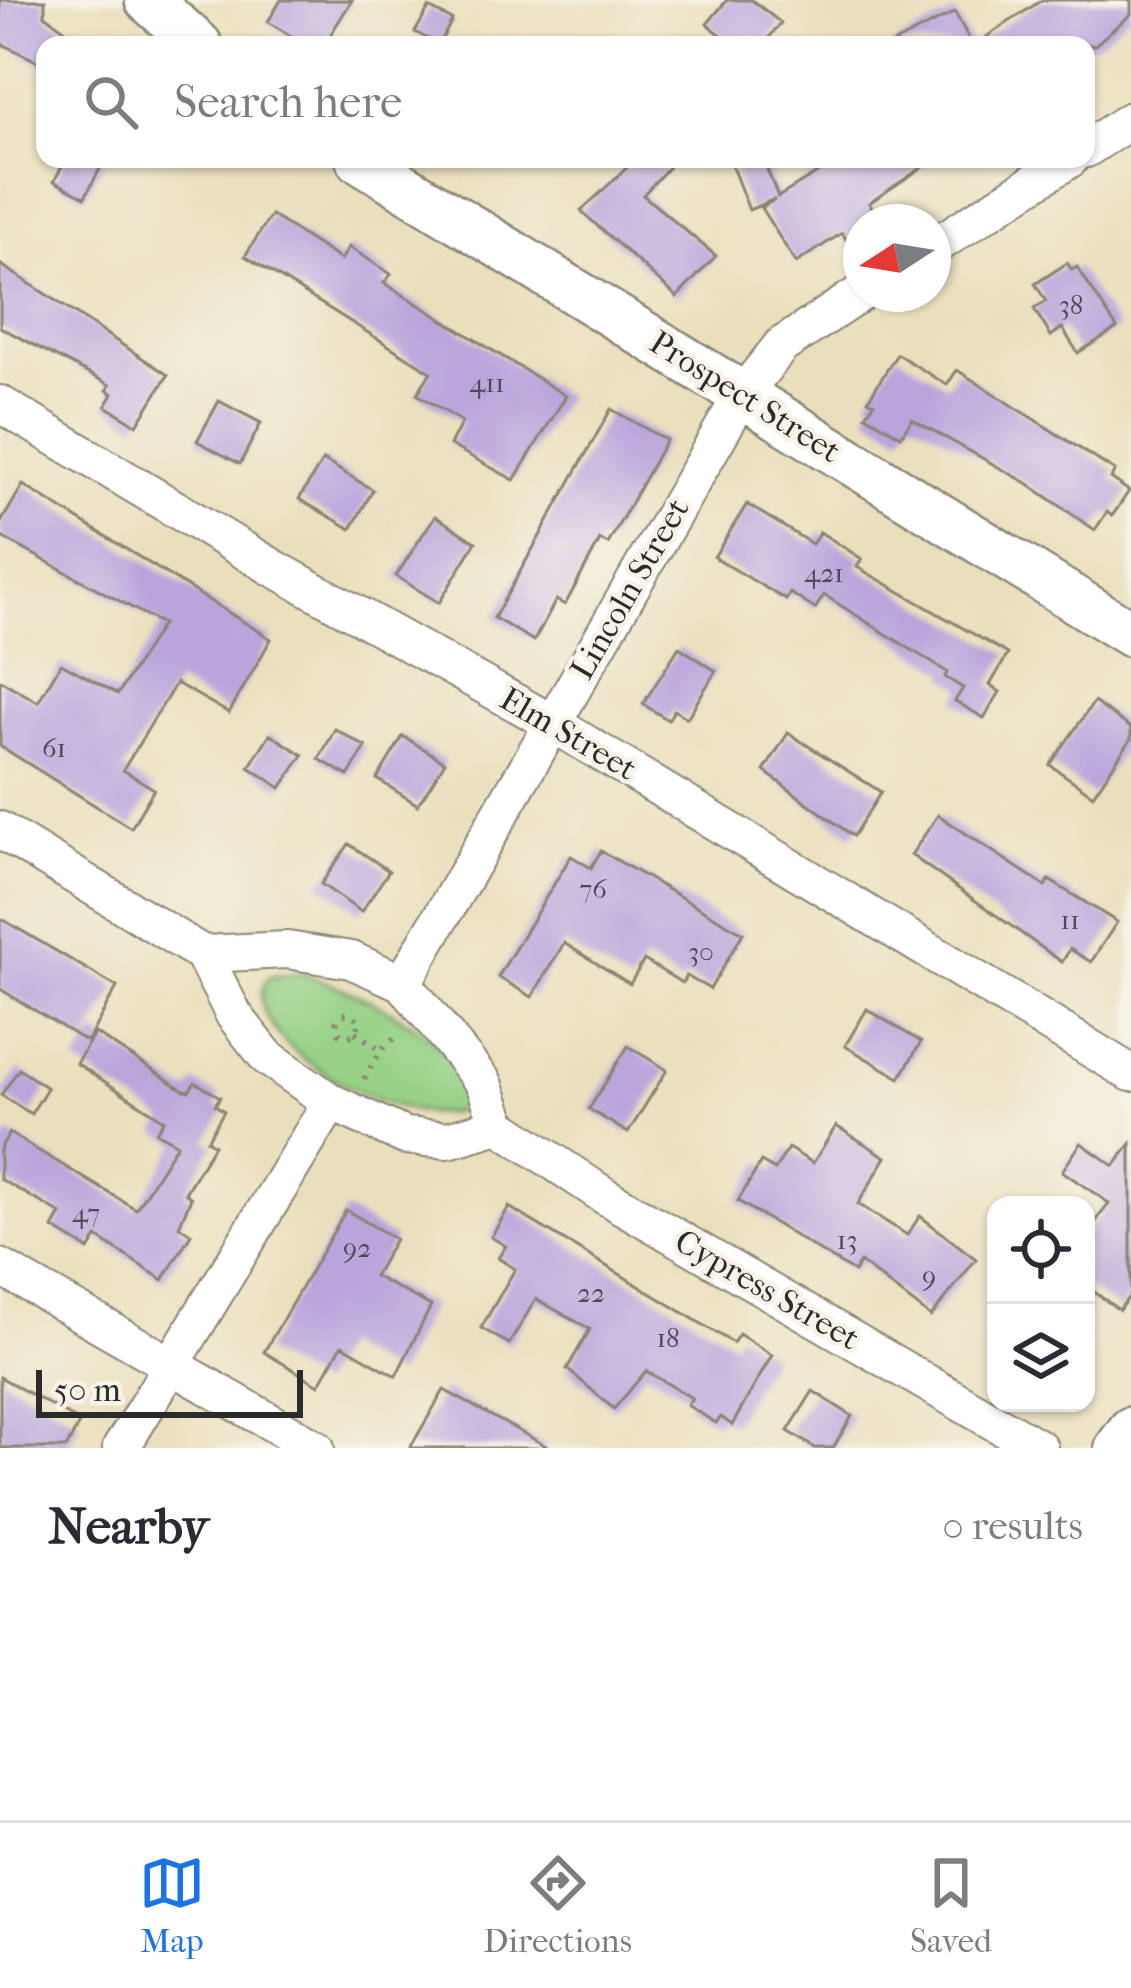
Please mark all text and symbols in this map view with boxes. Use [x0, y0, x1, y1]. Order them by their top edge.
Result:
search box [36, 36, 1095, 168]
icon: search [78, 69, 144, 135]
text: Search here [174, 76, 402, 129]
north arrow [843, 204, 951, 312]
house number: 38 [1059, 289, 1083, 321]
street label: Prospect Street [642, 323, 848, 471]
house number: 411 [469, 367, 505, 399]
street label: Lincoln Street [563, 492, 698, 686]
house number: 421 [804, 557, 844, 589]
street label: Elm Street [493, 679, 643, 789]
house number: 61 [42, 732, 66, 764]
house number: 76 [579, 873, 607, 905]
house number: 11 [1060, 904, 1080, 936]
house number: 30 [688, 936, 714, 968]
map controls [987, 1196, 1095, 1412]
button: locate [987, 1196, 1095, 1304]
house number: 47 [72, 1197, 100, 1229]
street label: Cypress Street [668, 1222, 866, 1359]
house number: 13 [837, 1224, 857, 1256]
house number: 92 [343, 1232, 371, 1264]
house number: 9 [922, 1260, 936, 1292]
house number: 22 [577, 1277, 605, 1309]
button: layers [987, 1304, 1095, 1412]
house number: 18 [656, 1322, 680, 1354]
scale bar [36, 1364, 303, 1417]
text: 50 m [54, 1371, 121, 1410]
text: Nearby [48, 1496, 209, 1556]
text: 0 results [942, 1503, 1083, 1549]
tab: Map [139, 1850, 205, 1961]
tab: Directions [483, 1850, 632, 1961]
tab: Saved [910, 1850, 992, 1961]

